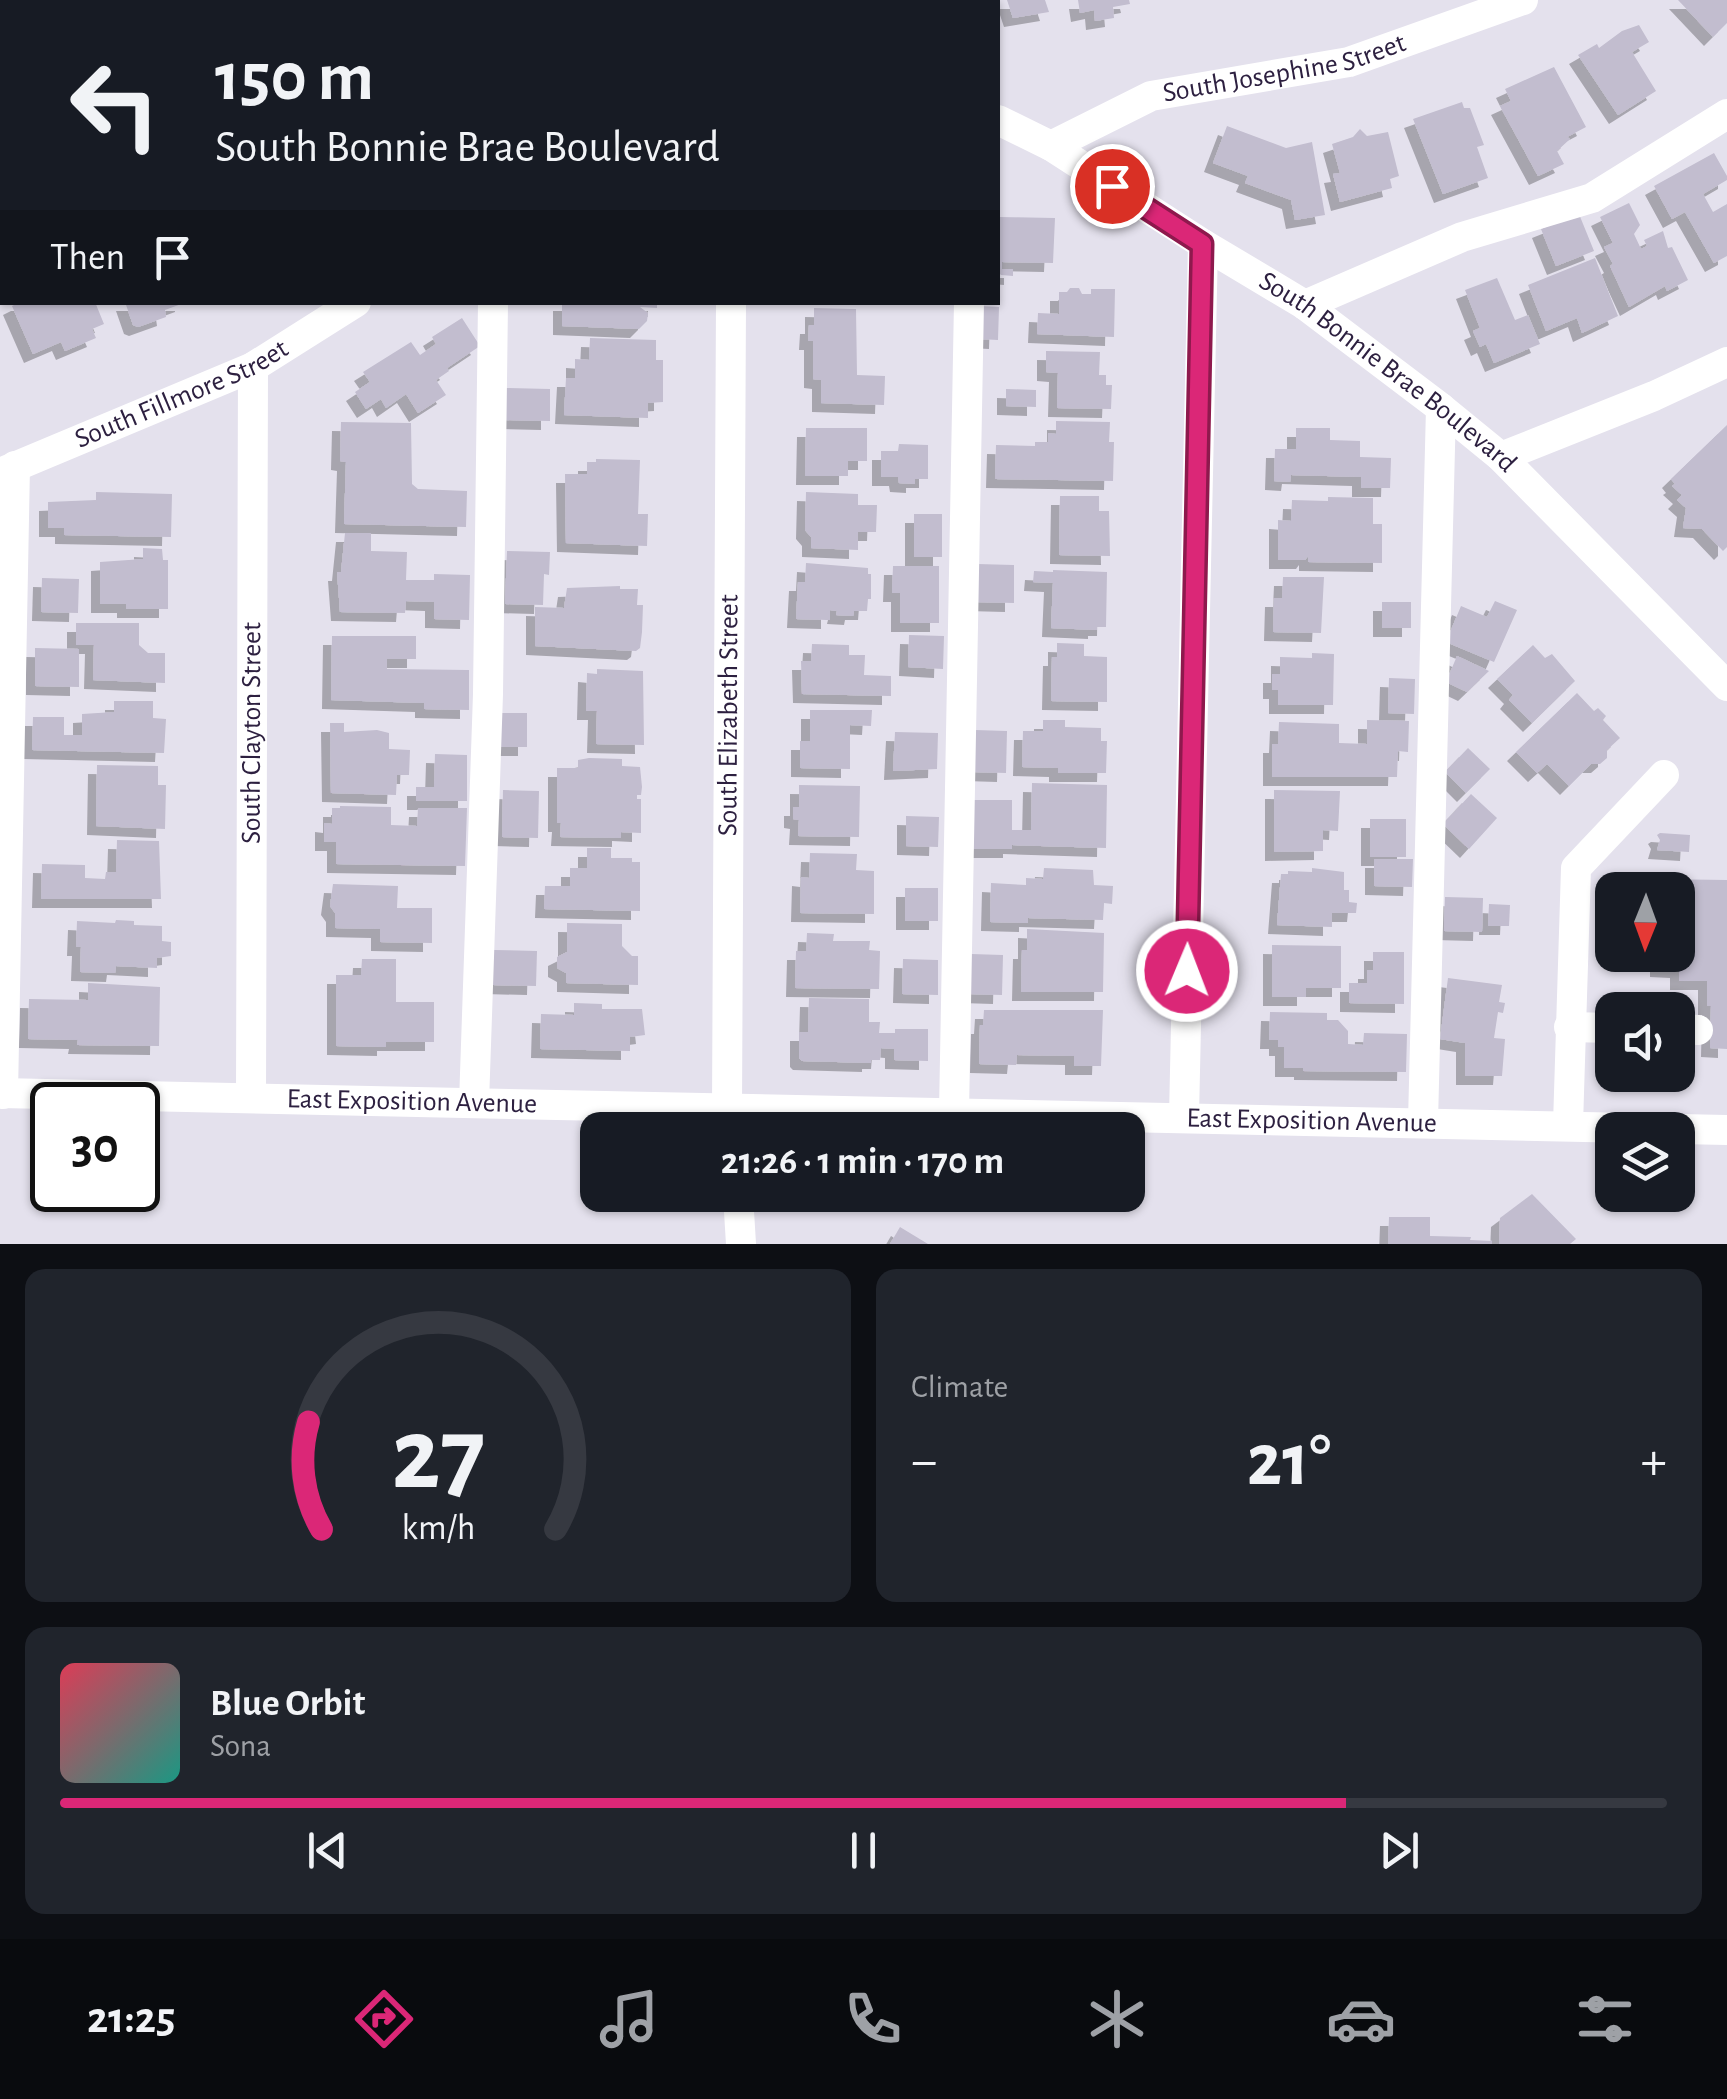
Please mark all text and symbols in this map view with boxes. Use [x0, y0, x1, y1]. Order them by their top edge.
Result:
street label: South Josephine Street [1161, 29, 1409, 108]
icon: left [50, 40, 180, 170]
text: 150 m [215, 43, 374, 113]
text: South Bonnie Brae Boulevard [215, 125, 720, 170]
pin [1070, 144, 1155, 229]
icon: arrive [1085, 159, 1140, 214]
icon: arrive [145, 230, 200, 285]
text: Then [50, 239, 125, 277]
street label: South Bonnie Brae Boulevard [1254, 267, 1522, 478]
street label: South Fillmore Street [71, 334, 293, 454]
street label: South Elizabeth Street [714, 594, 744, 836]
street label: South Clayton Street [238, 622, 266, 844]
north arrow [1595, 872, 1695, 972]
map controls [1595, 872, 1695, 1212]
position arrow [1135, 919, 1239, 1023]
button: sound [1595, 992, 1695, 1092]
speed limit sign: 30 [30, 1082, 160, 1212]
street label: East Exposition Avenue [286, 1085, 537, 1119]
street label: East Exposition Avenue [1186, 1104, 1437, 1138]
button: layers [1595, 1112, 1695, 1212]
text: 21:26 · 1 min · 170 m [721, 1143, 1004, 1181]
text: Climate [911, 1371, 1008, 1403]
text: 27 [391, 1404, 485, 1508]
text: 21° [1247, 1424, 1331, 1499]
text: − [911, 1434, 937, 1489]
text: + [1641, 1434, 1667, 1489]
text: km/h [401, 1510, 475, 1546]
text: Blue Orbit [210, 1685, 365, 1723]
text: Sona [210, 1730, 271, 1762]
icon: previous [300, 1823, 355, 1878]
icon: pause [836, 1823, 891, 1878]
icon: next [1372, 1823, 1427, 1878]
icon: directions [349, 1984, 419, 2054]
icon: music [594, 1984, 664, 2054]
icon: phone [838, 1984, 908, 2054]
icon: climate [1082, 1984, 1152, 2054]
icon: car [1326, 1984, 1396, 2054]
icon: filters [1570, 1984, 1640, 2054]
text: 21:25 [87, 1996, 175, 2041]

